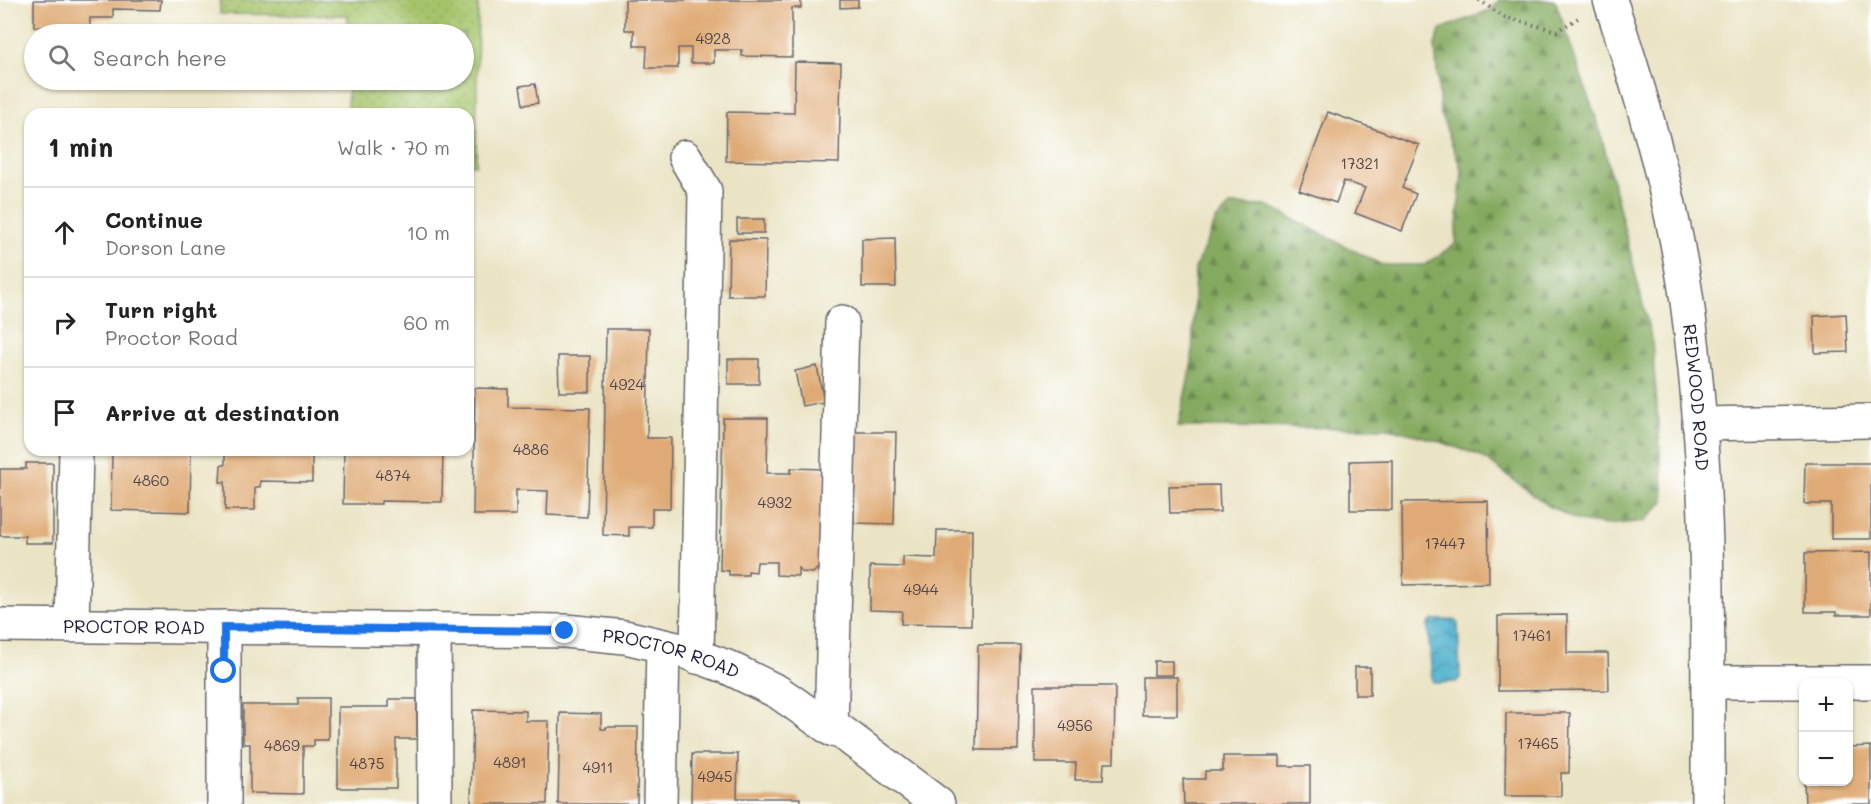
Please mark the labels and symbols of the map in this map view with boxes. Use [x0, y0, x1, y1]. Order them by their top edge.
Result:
house number: 4928 [695, 28, 731, 48]
house number: 17321 [1341, 153, 1379, 173]
street label: REDWOOD ROAD [1678, 323, 1715, 472]
house number: 4924 [610, 374, 645, 394]
house number: 4886 [513, 439, 549, 459]
house number: 4874 [375, 465, 411, 485]
house number: 4860 [133, 470, 169, 490]
house number: 4932 [758, 492, 792, 512]
house number: 17447 [1425, 533, 1466, 553]
house number: 4944 [903, 579, 939, 599]
street label: PROCTOR ROAD [63, 614, 205, 639]
route end [551, 617, 577, 643]
street label: PROCTOR ROAD [602, 623, 744, 684]
house number: 17461 [1512, 625, 1552, 645]
route start [210, 657, 236, 683]
house number: 4956 [1057, 715, 1093, 735]
house number: 17465 [1517, 733, 1559, 753]
house number: 4869 [264, 735, 300, 755]
house number: 4891 [493, 752, 527, 772]
house number: 4875 [350, 753, 384, 773]
house number: 4911 [582, 757, 614, 777]
house number: 4945 [697, 766, 733, 786]

